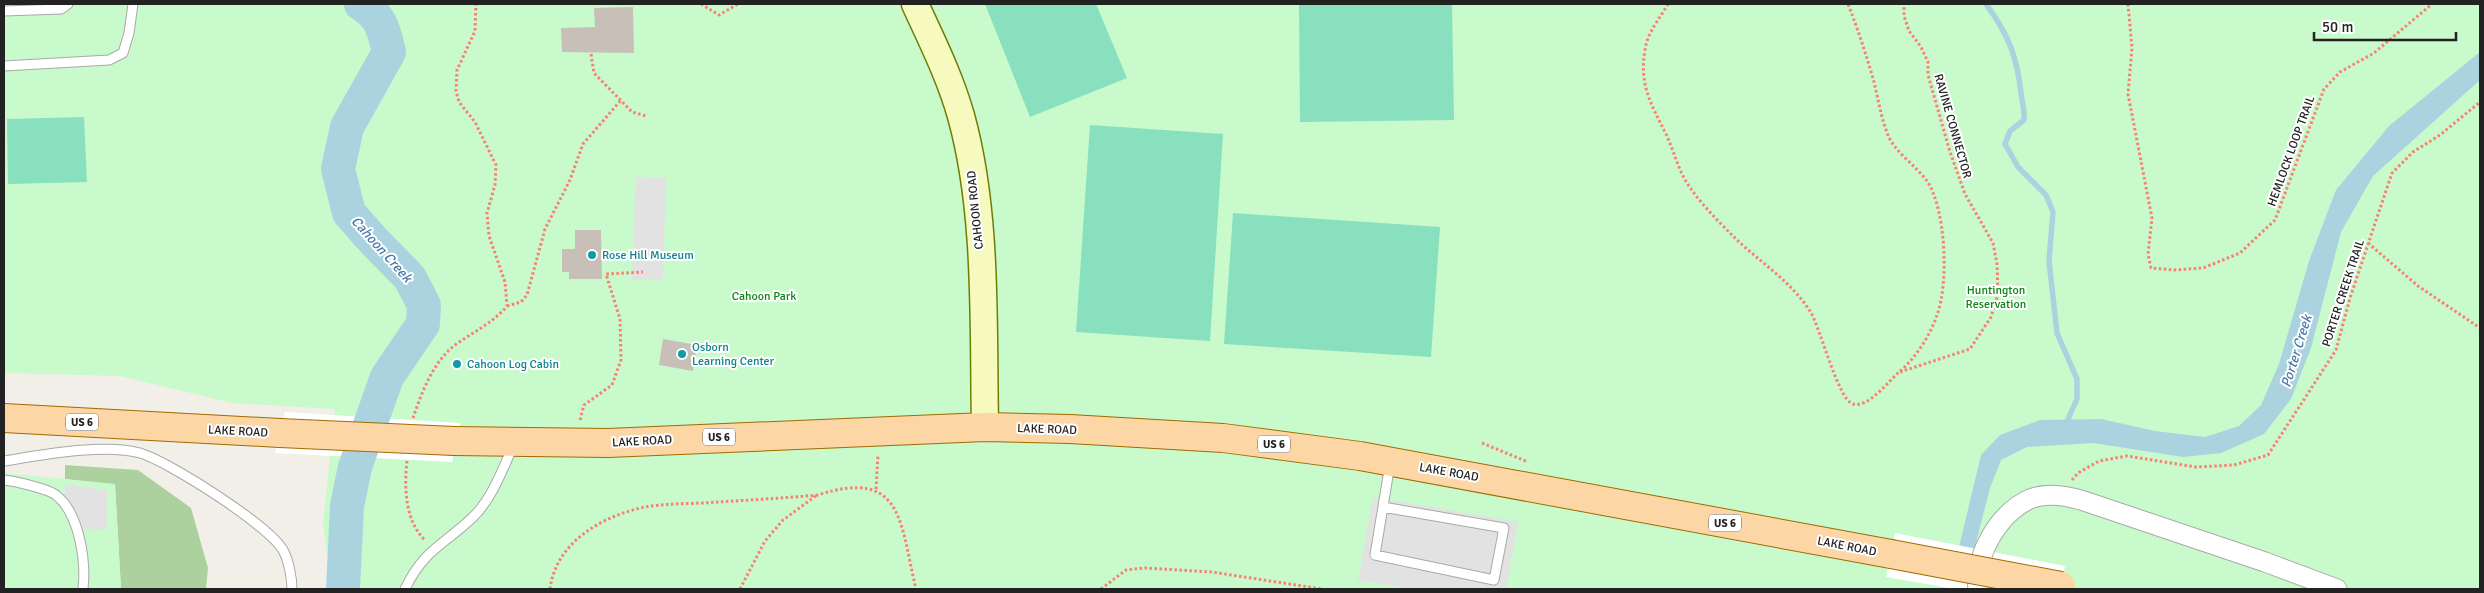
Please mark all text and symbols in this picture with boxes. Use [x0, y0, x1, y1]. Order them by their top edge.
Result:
scale bar [2314, 10, 2456, 42]
text: 50 m [2322, 18, 2353, 36]
street label: RAVINE CONNECTOR [1930, 72, 1975, 180]
street label: HEMLOCK LOOP TRAIL [2264, 94, 2318, 209]
street label: CAHOON ROAD [964, 170, 987, 250]
water label: Cahoon Creek [348, 213, 417, 287]
street label: PORTER CREEK TRAIL [2319, 237, 2368, 349]
place label: Rose Hill Museum [602, 248, 694, 263]
marker: Rose Hill Museum [586, 249, 598, 261]
park label: Huntington Reservation [1966, 283, 2026, 312]
park label: Cahoon Park [732, 289, 796, 304]
water label: Porter Creek [2277, 311, 2316, 389]
place label: Osborn Learning Center [692, 340, 775, 369]
marker: Osborn Learning Center [676, 348, 688, 360]
place label: Cahoon Log Cabin [467, 357, 559, 372]
marker: Cahoon Log Cabin [451, 358, 463, 370]
road number: US 6 [66, 414, 98, 431]
street label: LAKE ROAD [1017, 421, 1077, 438]
street label: LAKE ROAD [208, 422, 269, 441]
road number: US 6 [703, 428, 735, 446]
street label: LAKE ROAD [612, 432, 673, 451]
road number: US 6 [1258, 436, 1290, 452]
street label: LAKE ROAD [1418, 460, 1480, 485]
road number: US 6 [1709, 514, 1741, 532]
street label: LAKE ROAD [1816, 533, 1878, 560]

